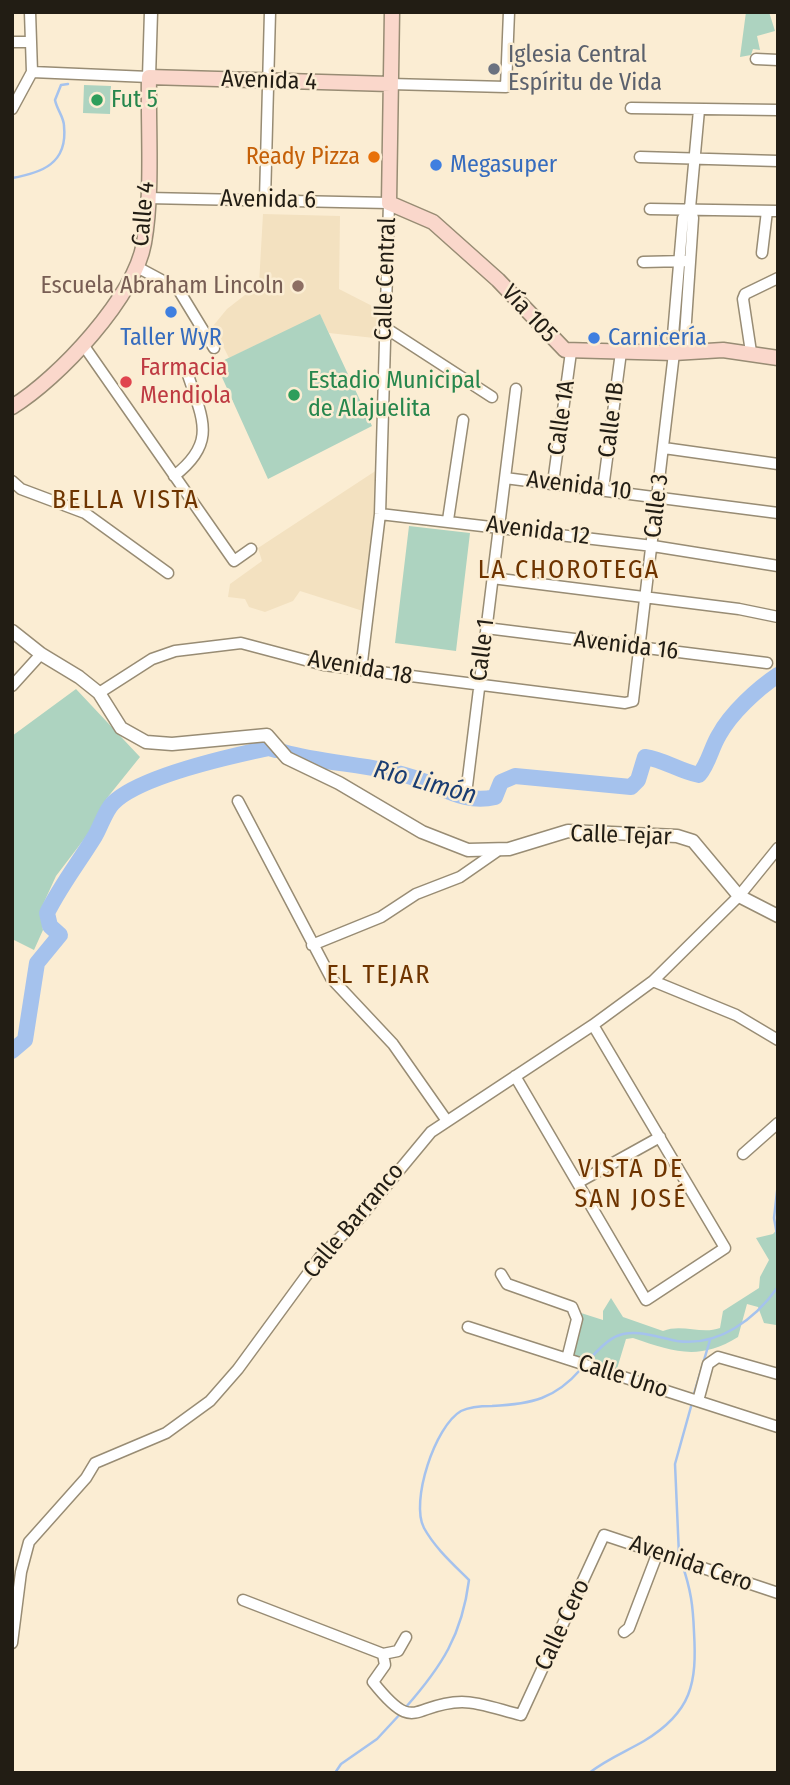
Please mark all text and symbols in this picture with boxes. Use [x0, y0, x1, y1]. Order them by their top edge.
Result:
place label: Iglesia Central Espíritu de Vida [508, 41, 662, 97]
marker: Iglesia Central Espíritu de Vida [486, 61, 502, 77]
street label: Avenida 4 [221, 65, 317, 97]
place label: Fut 5 [111, 86, 158, 114]
marker: Fut 5 [89, 92, 105, 108]
place label: Ready Pizza [246, 143, 360, 171]
marker: Ready Pizza [366, 149, 382, 165]
place label: Megasuper [450, 151, 557, 179]
marker: Megasuper [428, 157, 444, 173]
street label: Calle 4 [127, 180, 161, 248]
street label: Avenida 6 [220, 185, 316, 215]
street label: Calle Central [369, 217, 403, 341]
place label: Escuela Abraham Lincoln [40, 272, 284, 300]
marker: Escuela Abraham Lincoln [290, 278, 306, 294]
street label: Vía 105 [495, 279, 563, 349]
marker: Taller WyR [163, 304, 179, 320]
place label: Taller WyR [120, 324, 222, 352]
place label: Carnicería [608, 324, 707, 352]
marker: Carnicería [586, 330, 602, 346]
place label: Farmacia Mendiola [140, 354, 231, 410]
place label: Estadio Municipal de Alajuelita [308, 367, 481, 423]
marker: Farmacia Mendiola [118, 374, 134, 390]
street label: Calle 1A [542, 379, 582, 457]
street label: Calle 1B [593, 381, 631, 459]
marker: Estadio Municipal de Alajuelita [286, 387, 302, 403]
street label: Avenida 10 [525, 465, 633, 507]
street label: Calle 3 [639, 472, 675, 540]
district label: BELLA VISTA [53, 485, 199, 517]
street label: Avenida 12 [485, 510, 591, 552]
district label: LA CHOROTEGA [479, 555, 659, 587]
street label: Calle 1 [465, 617, 501, 683]
street label: Avenida 16 [572, 625, 680, 667]
street label: Avenida 18 [306, 645, 414, 691]
water label: Río Limón [370, 754, 480, 812]
street label: Calle Tejar [570, 820, 672, 852]
district label: EL TEJAR [328, 960, 430, 992]
district label: VISTA DE SAN JOSÉ [576, 1154, 686, 1216]
street label: Calle Barranco [298, 1158, 410, 1284]
street label: Calle Uno [574, 1349, 672, 1405]
street label: Avenida Cero [626, 1530, 756, 1598]
street label: Calle Cero [529, 1575, 597, 1675]

